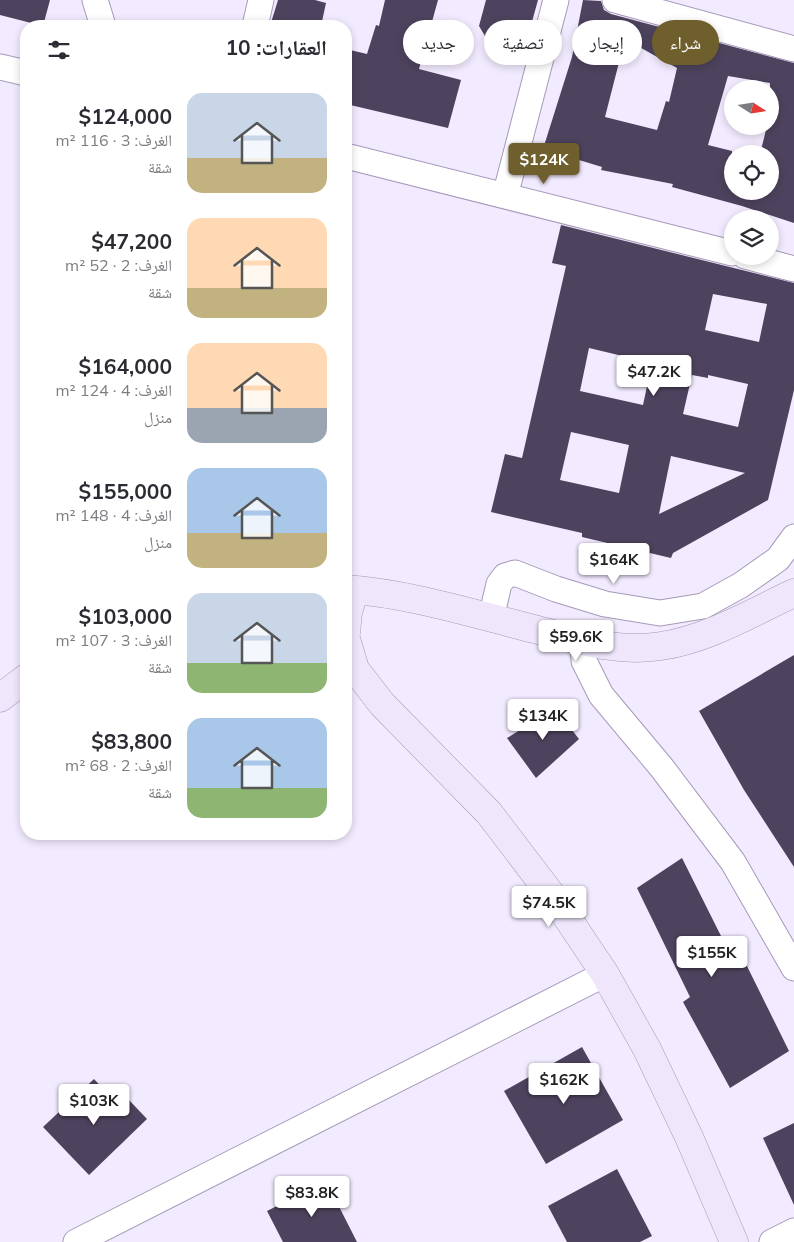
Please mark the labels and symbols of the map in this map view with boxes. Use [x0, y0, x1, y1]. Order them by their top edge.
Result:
north arrow [724, 80, 779, 135]
pin: $124K [509, 142, 579, 185]
pin: $47.2K [613, 354, 695, 397]
pin: $164K [579, 542, 649, 585]
pin: $59.6K [535, 620, 617, 662]
pin: $134K [508, 698, 578, 741]
pin: $74.5K [508, 886, 590, 928]
pin: $155K [677, 936, 747, 978]
pin: $162K [529, 1062, 599, 1105]
pin: $103K [59, 1084, 129, 1126]
pin: $83.8K [271, 1176, 353, 1218]

